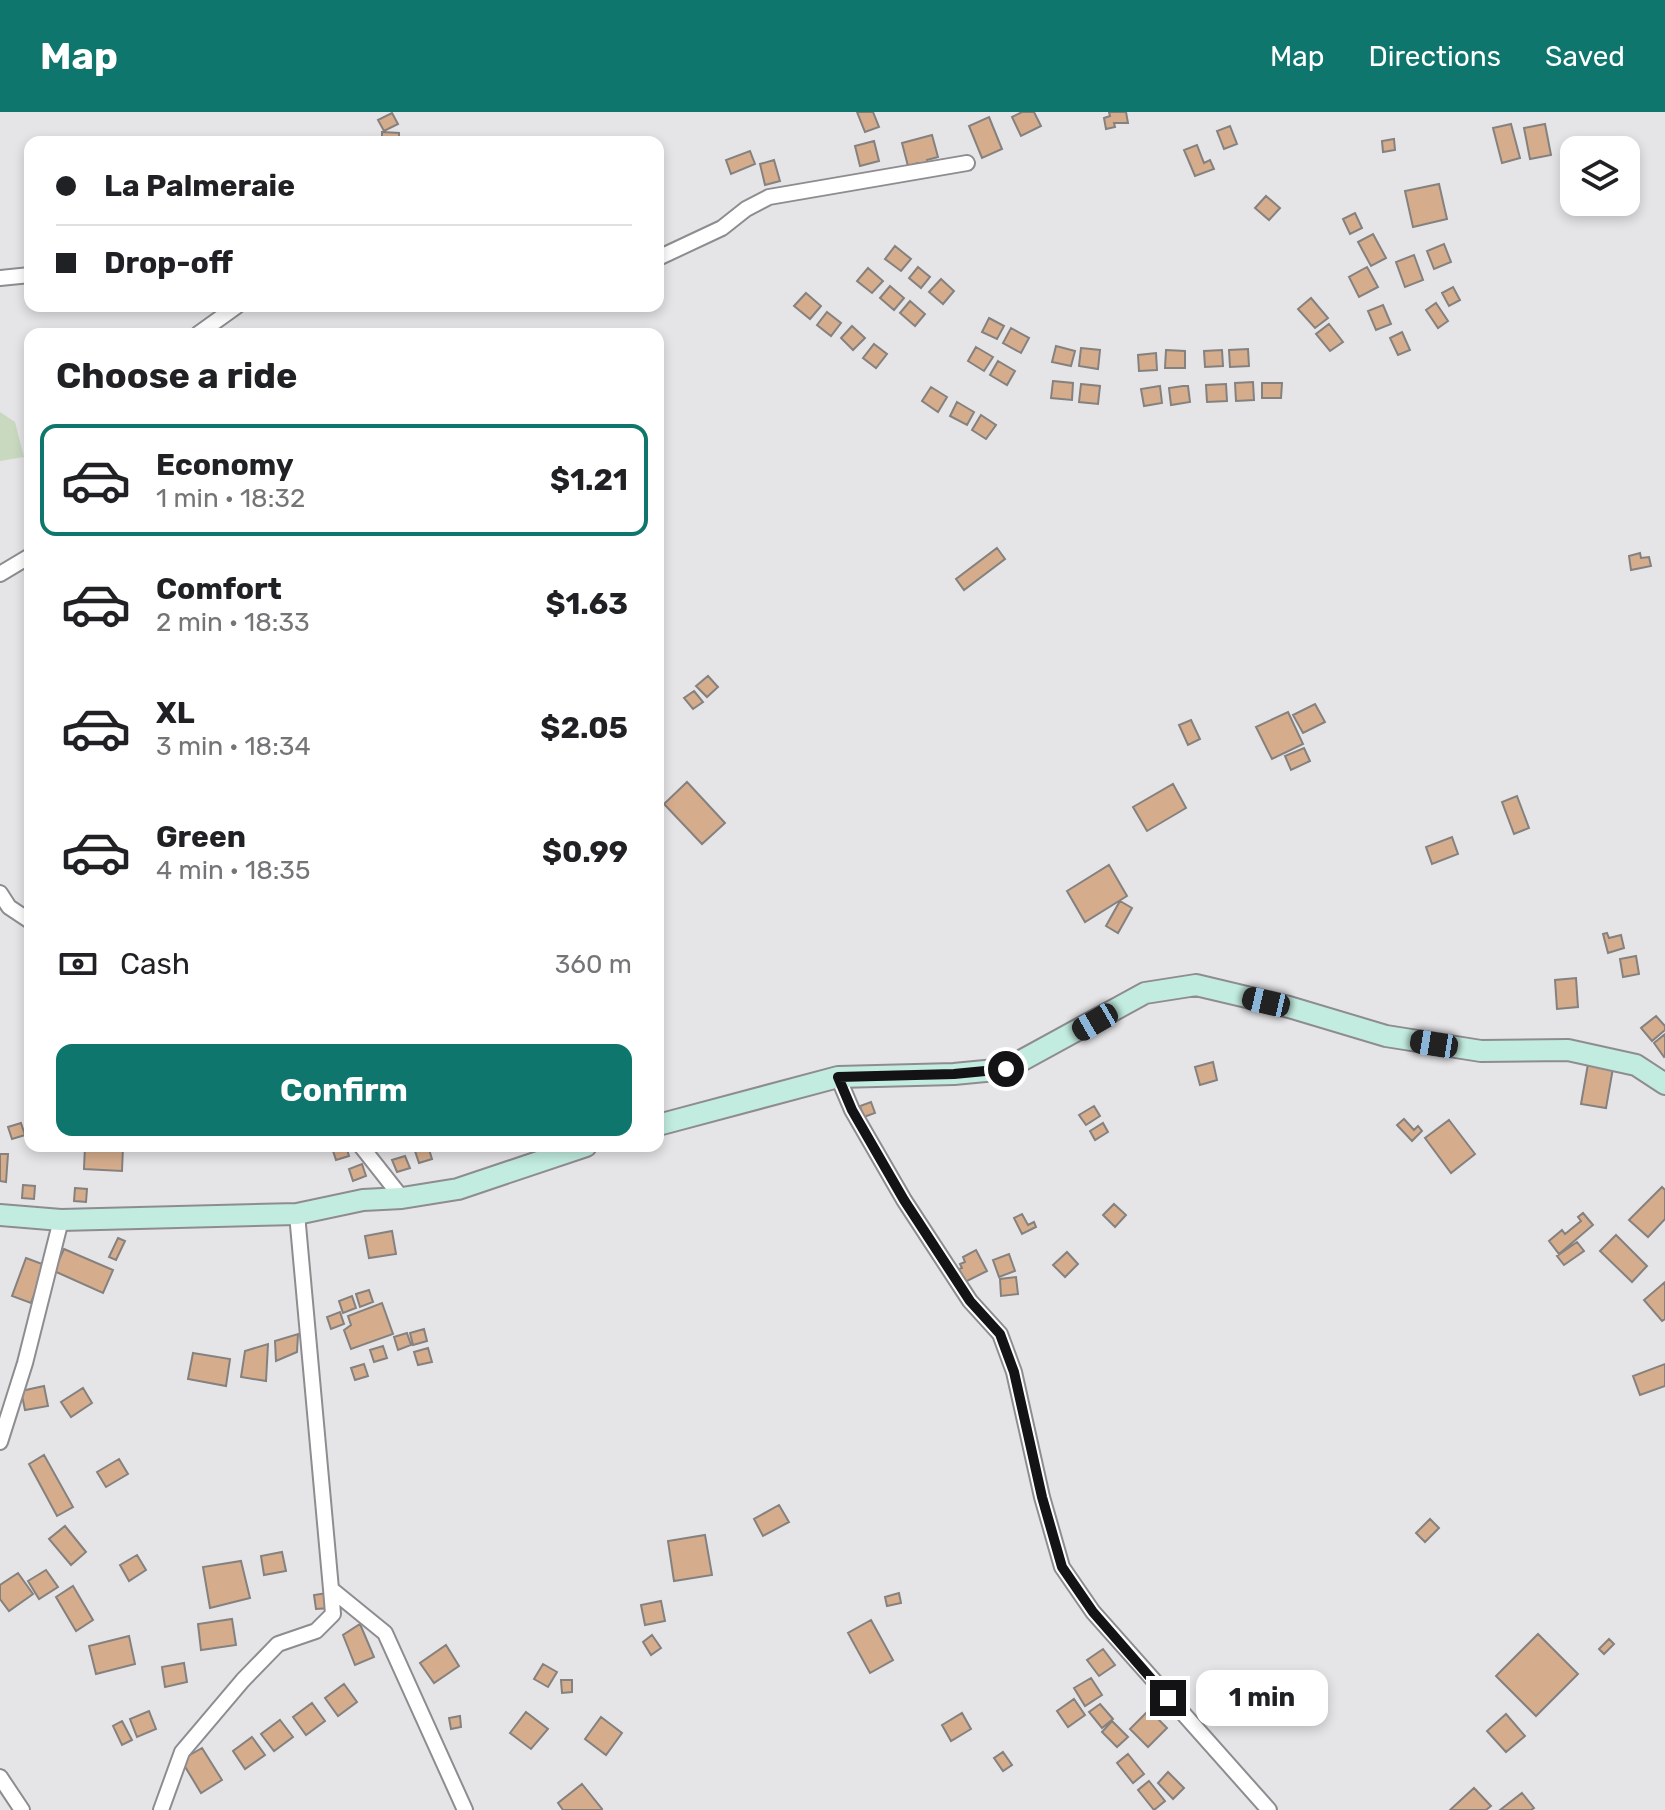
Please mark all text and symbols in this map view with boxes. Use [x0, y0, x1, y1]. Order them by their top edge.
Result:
text: Map [40, 33, 118, 79]
text: Map [1270, 40, 1324, 73]
text: Directions [1368, 40, 1501, 73]
text: Saved [1545, 40, 1625, 73]
map controls [1560, 136, 1640, 216]
button: layers [1560, 136, 1640, 216]
text: La Palmeraie [104, 168, 295, 204]
text: Drop-off [104, 245, 233, 281]
text: Choose a ride [56, 354, 297, 397]
icon: car [60, 444, 132, 516]
text: Economy [156, 447, 294, 483]
text: $1.21 [550, 462, 628, 498]
text: 1 min · 18:32 [156, 483, 305, 514]
icon: car [60, 568, 132, 640]
text: Comfort [156, 571, 282, 607]
text: $1.63 [545, 586, 628, 622]
text: 2 min · 18:33 [156, 607, 310, 638]
icon: car [60, 692, 132, 764]
text: XL [156, 695, 195, 731]
text: $2.05 [540, 710, 628, 746]
text: 3 min · 18:34 [156, 731, 311, 762]
icon: car [60, 816, 132, 888]
text: Green [156, 819, 246, 855]
text: $0.99 [542, 834, 628, 870]
text: 4 min · 18:35 [156, 855, 310, 886]
icon: cash [56, 942, 100, 986]
text: Cash [120, 946, 190, 982]
text: 360 m [555, 949, 632, 980]
car [1240, 985, 1292, 1019]
car [1068, 1000, 1122, 1044]
car [1408, 1028, 1460, 1060]
button: Confirm [56, 1044, 632, 1136]
route start [988, 1051, 1024, 1087]
callout: 1 min [1196, 1670, 1328, 1726]
route end [1150, 1680, 1186, 1716]
text: 1 min [1229, 1682, 1295, 1713]

